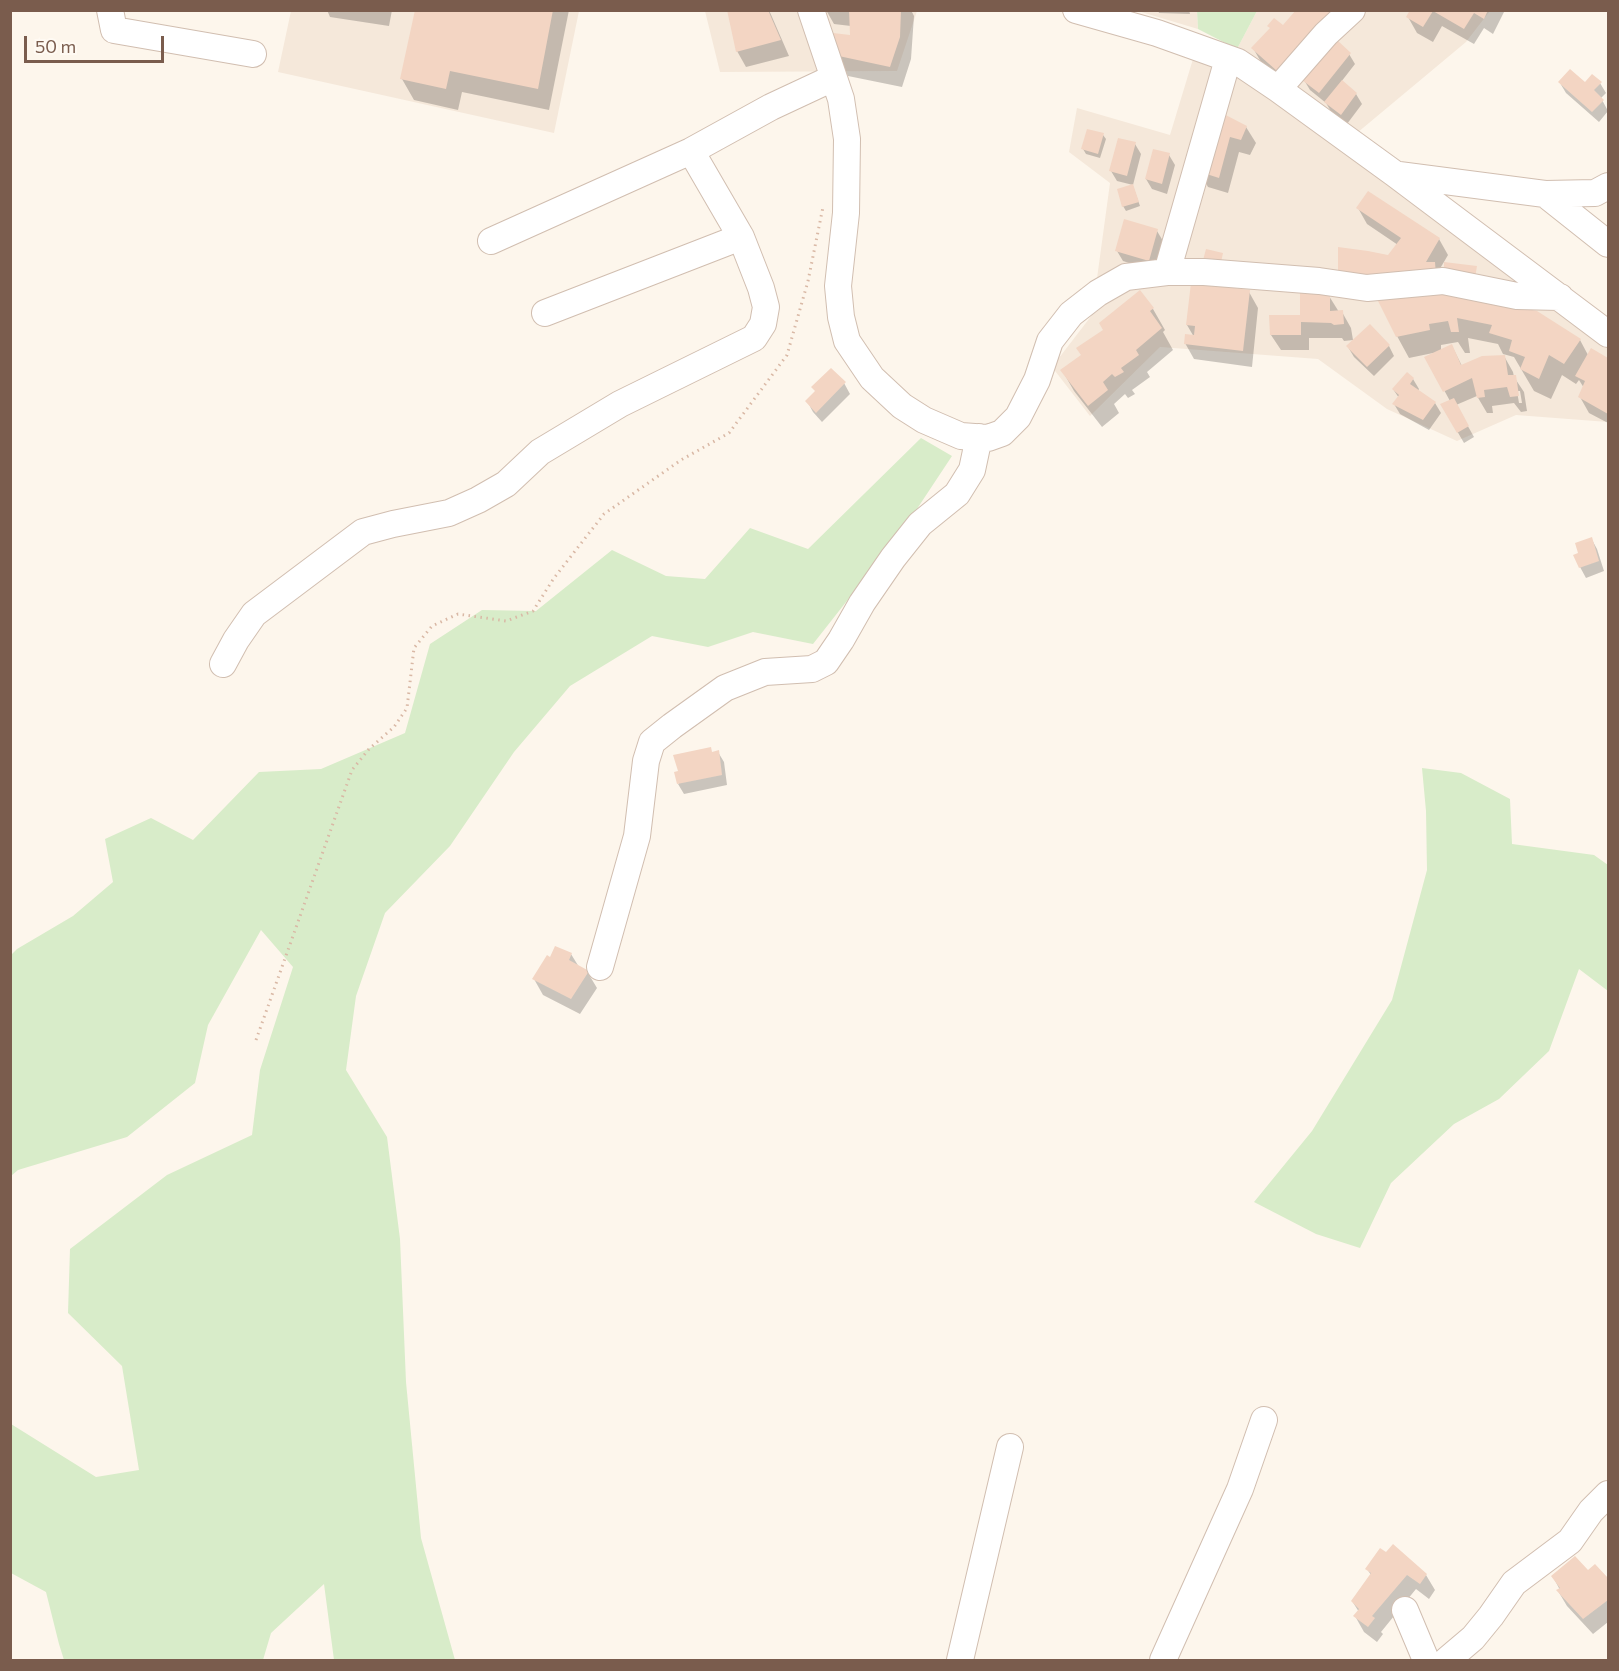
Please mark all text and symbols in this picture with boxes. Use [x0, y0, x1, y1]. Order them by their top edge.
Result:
scale bar [27, 24, 166, 62]
text: 50 m [35, 35, 76, 57]

